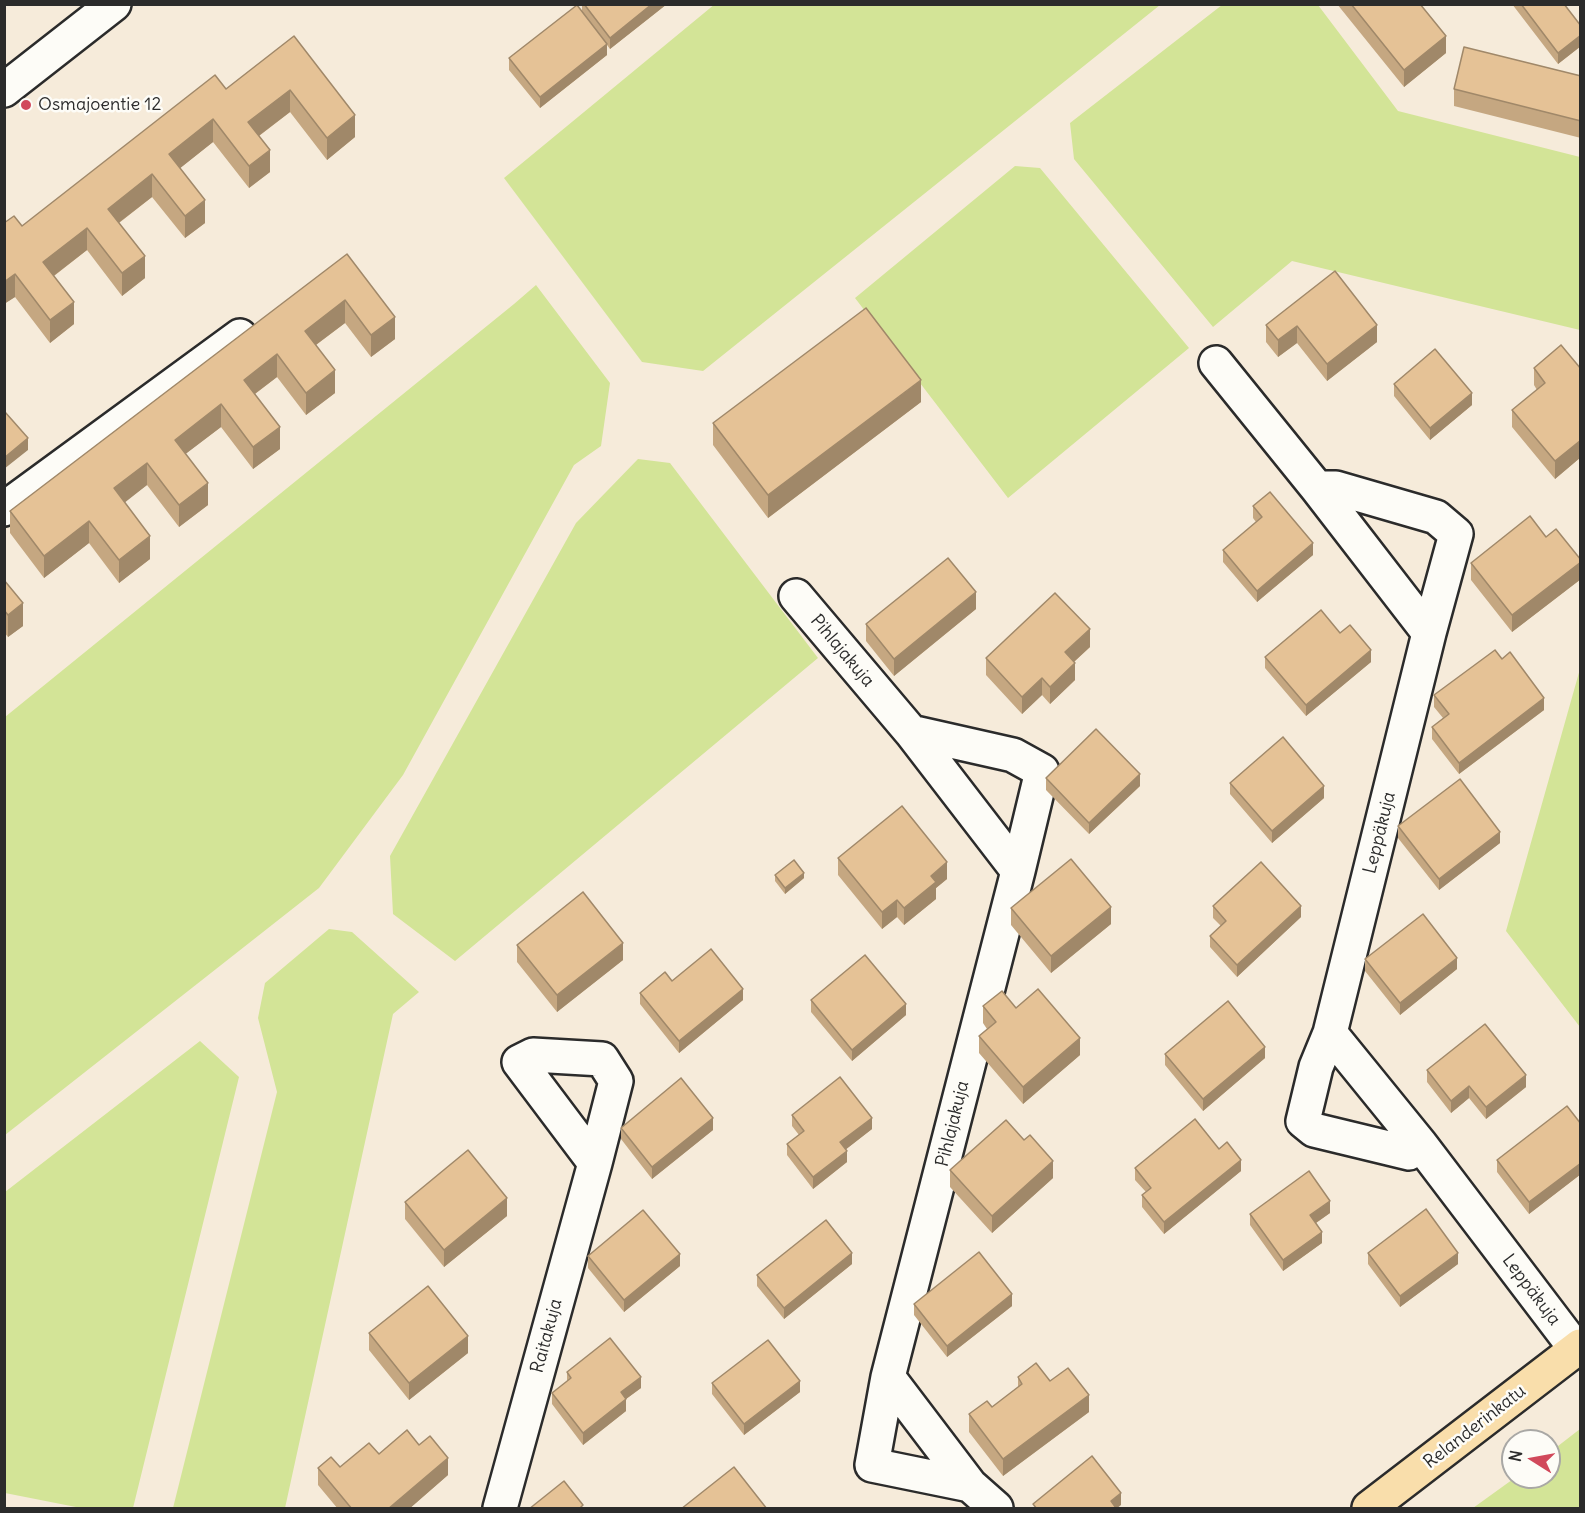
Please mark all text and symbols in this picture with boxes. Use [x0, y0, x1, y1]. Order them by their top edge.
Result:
place label: Osmajoentie 12 [38, 94, 161, 116]
marker: Osmajoentie 12 [19, 98, 33, 112]
street label: Pihlajakuja [806, 610, 878, 692]
street label: Leppäkuja [1359, 790, 1401, 876]
street label: Pihlajakuja [932, 1079, 974, 1169]
street label: Leppäkuja [1497, 1250, 1565, 1330]
street label: Raitakuja [527, 1297, 567, 1375]
street label: Relanderinkatu [1420, 1381, 1530, 1473]
north arrow [1501, 1429, 1561, 1489]
text: N [1504, 1449, 1526, 1463]

